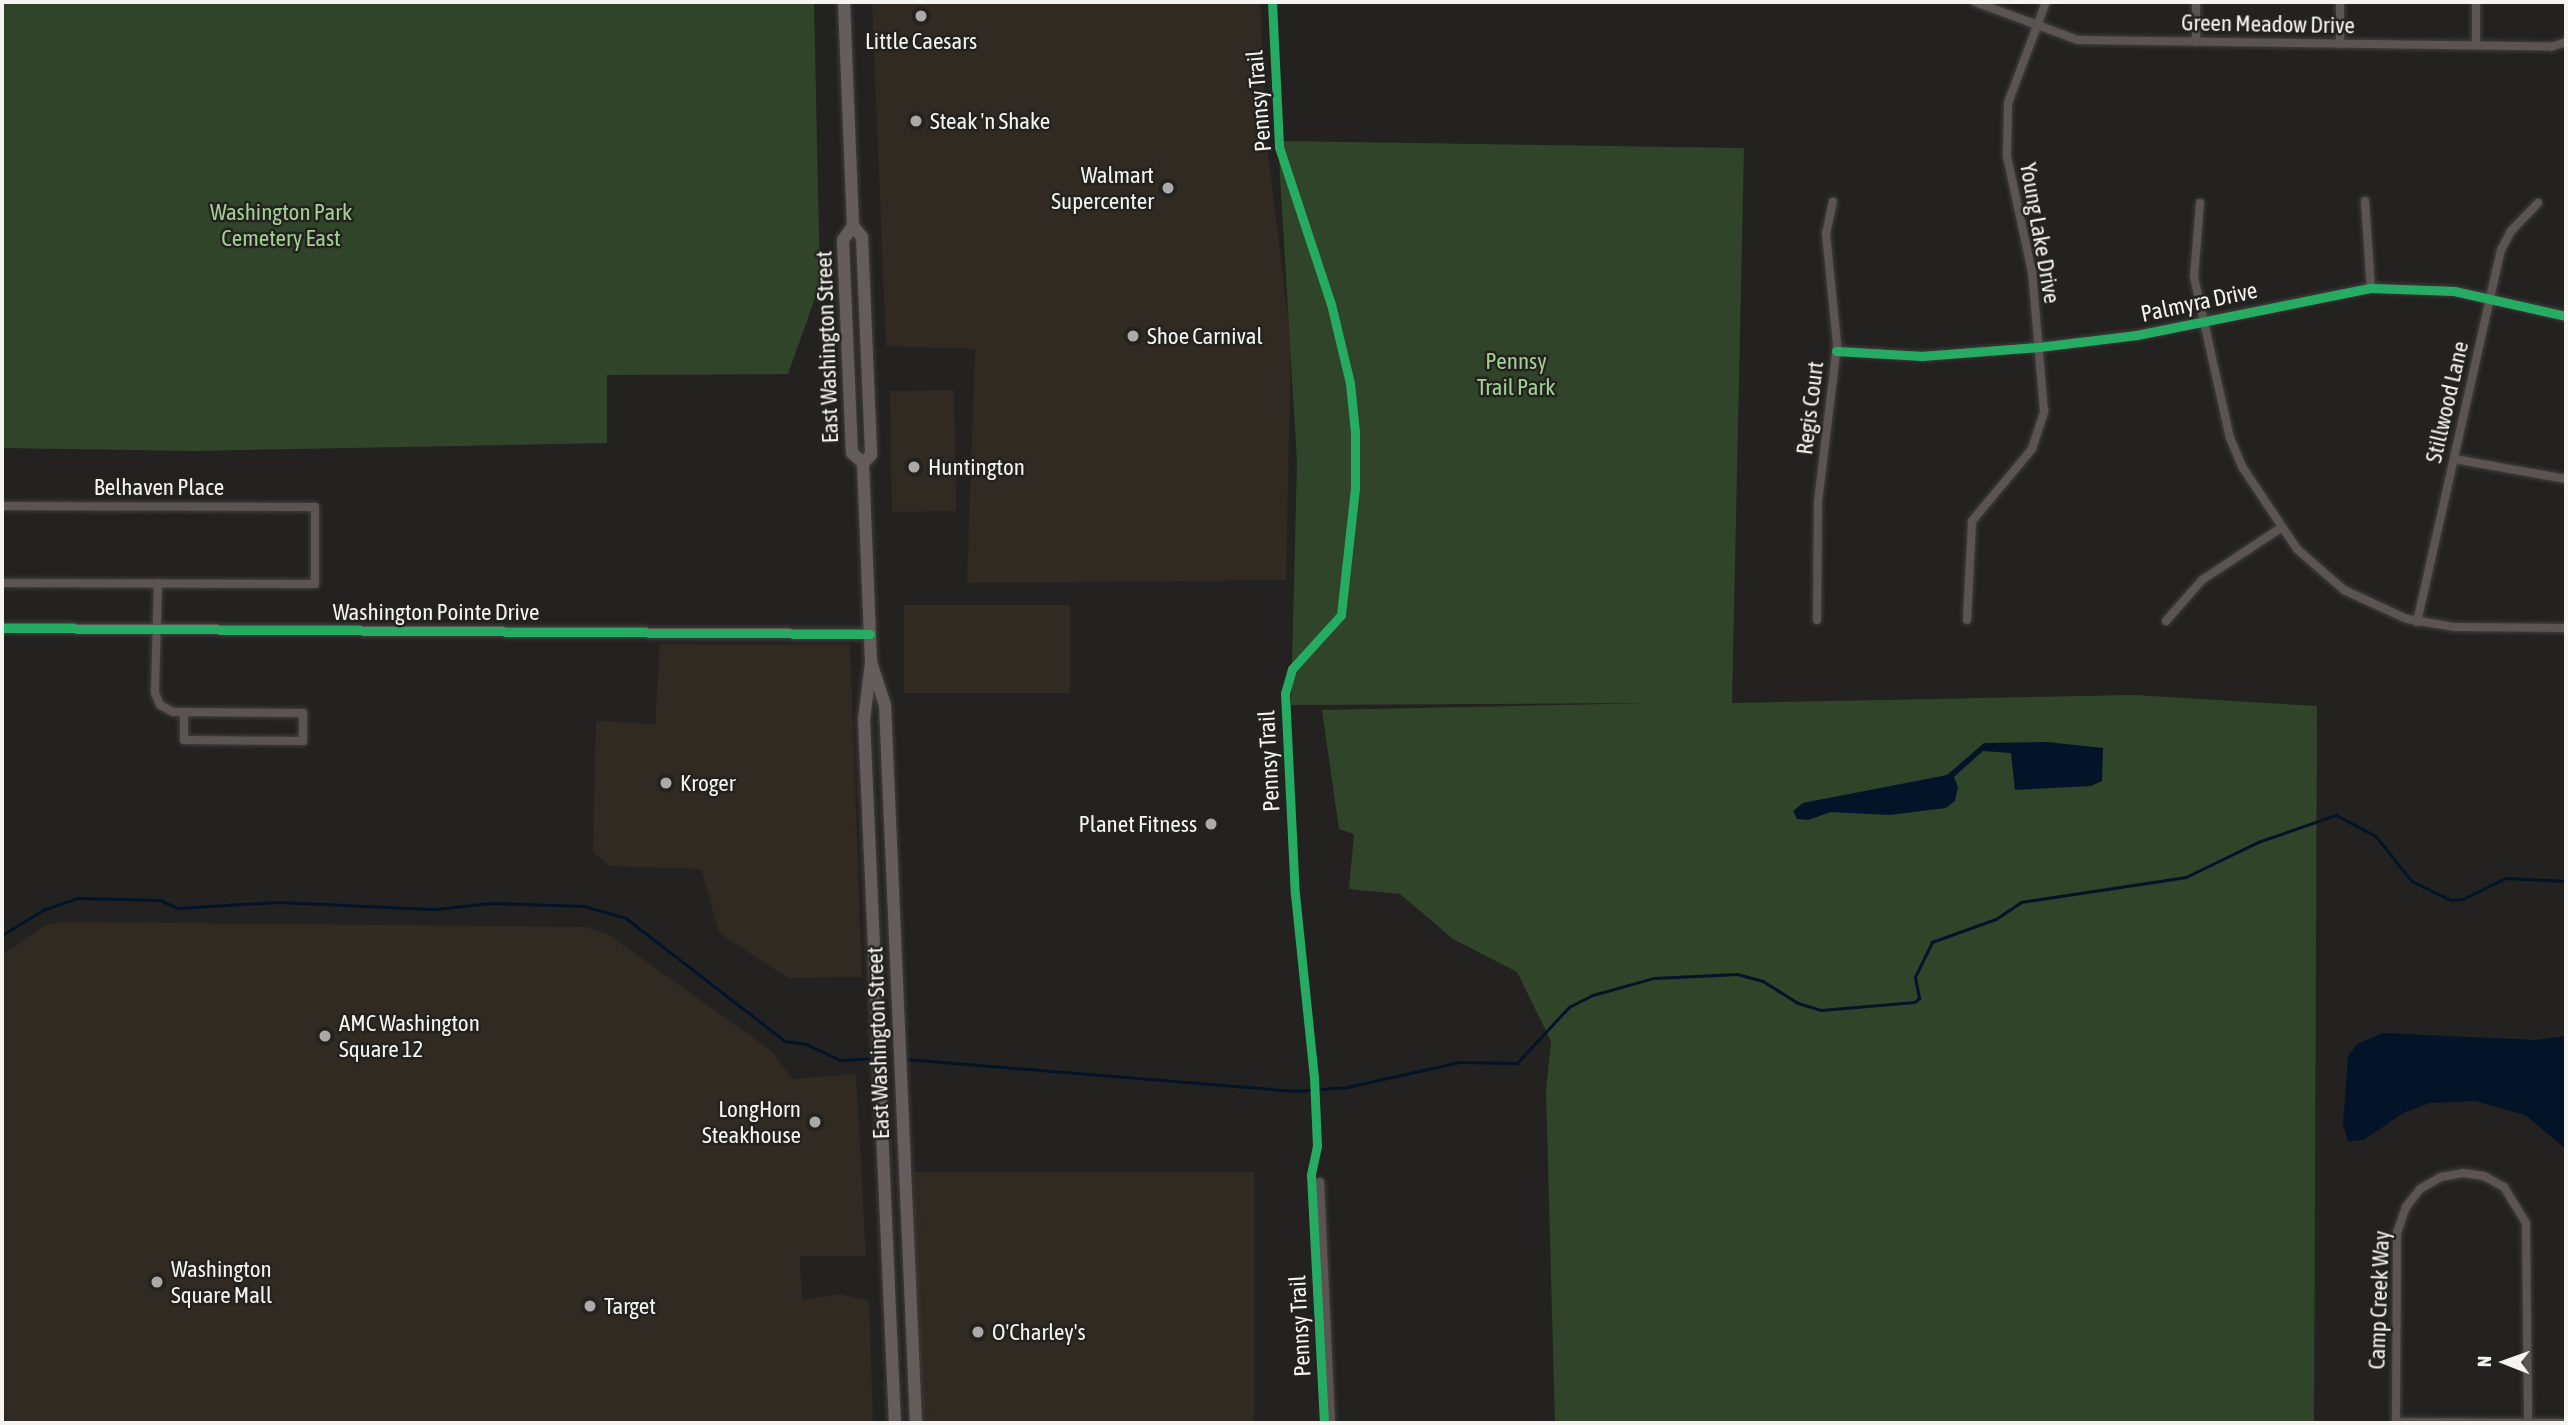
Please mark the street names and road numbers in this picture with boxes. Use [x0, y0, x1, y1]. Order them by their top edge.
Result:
street label: Green Meadow Drive [2181, 9, 2355, 39]
street label: Pennsy Trail [1241, 49, 1277, 153]
street label: Young Lake Drive [2014, 160, 2066, 306]
street label: East Washington Street [810, 250, 844, 444]
street label: Palmyra Drive [2138, 276, 2260, 328]
street label: Stillwood Lane [2420, 339, 2474, 465]
street label: Regis Court [1791, 360, 1829, 456]
street label: Belhaven Place [94, 473, 224, 501]
street label: Washington Pointe Drive [333, 598, 539, 626]
street label: Pennsy Trail [1253, 710, 1285, 812]
street label: East Washington Street [861, 946, 895, 1140]
street label: Camp Creek Way [2363, 1230, 2395, 1370]
street label: Pennsy Trail [1284, 1275, 1316, 1377]

